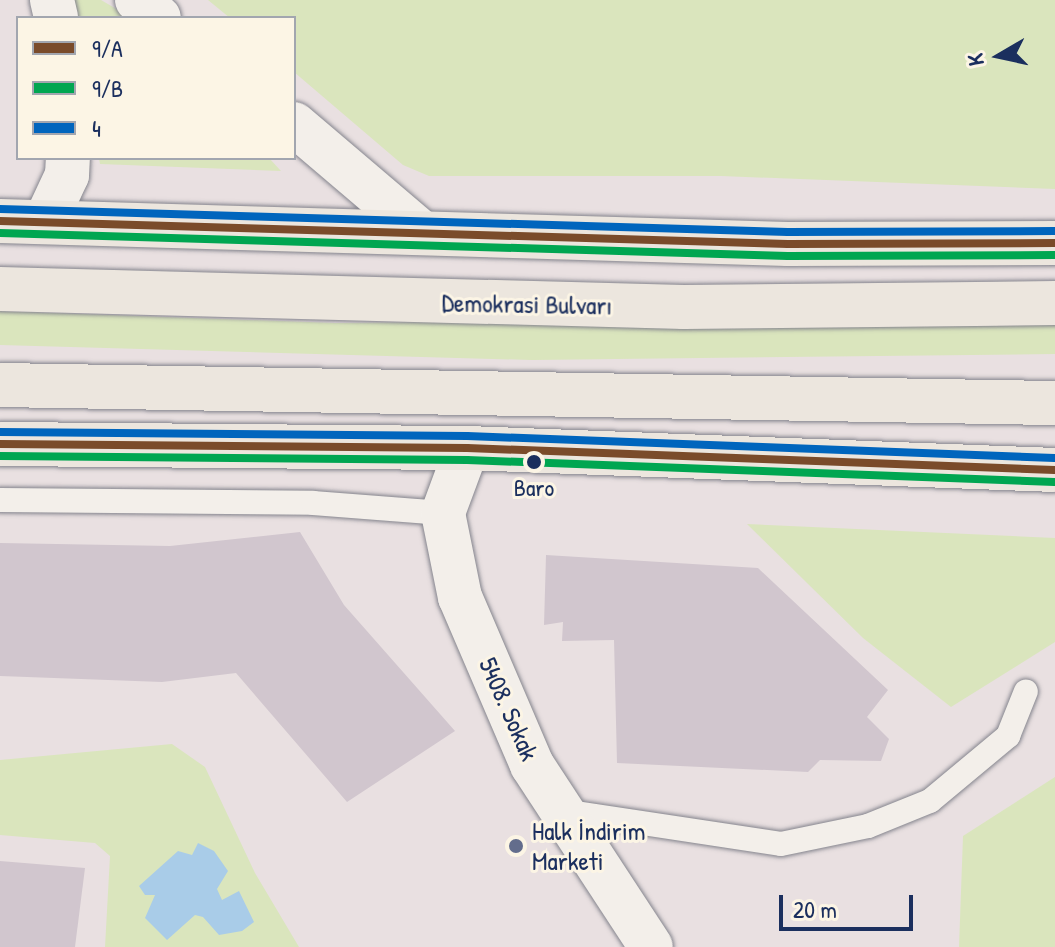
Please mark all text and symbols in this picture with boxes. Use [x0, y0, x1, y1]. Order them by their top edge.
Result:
legend [16, 16, 296, 160]
north arrow [959, 16, 1039, 96]
text: 9/A [92, 32, 123, 64]
text: K [960, 52, 991, 68]
text: 9/B [92, 72, 123, 104]
text: 4 [92, 112, 101, 144]
street label: Demokrasi Bulvarı [441, 287, 613, 321]
marker: Baro [526, 454, 542, 470]
place label: Baro [514, 474, 554, 502]
street label: 5408. Sokak [473, 653, 545, 765]
place label: Halk İndirim Marketi [532, 815, 645, 876]
marker: Halk İndirim Marketi [507, 837, 525, 855]
scale bar [783, 879, 917, 929]
text: 20 m [793, 893, 837, 925]

